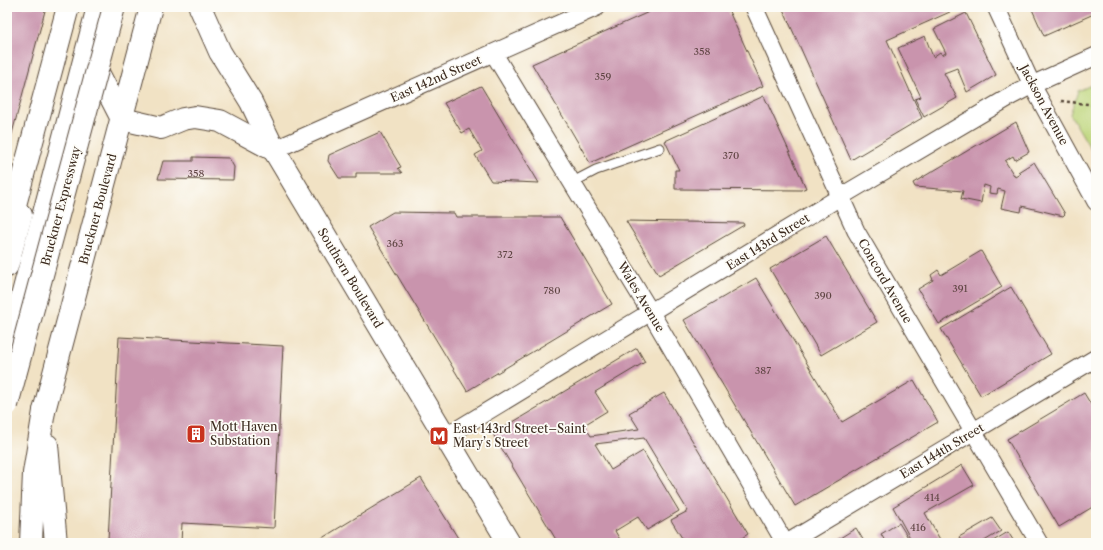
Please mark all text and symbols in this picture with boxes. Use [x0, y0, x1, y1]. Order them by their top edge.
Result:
house number: 358 [694, 45, 710, 58]
street label: East 142nd Street [388, 51, 484, 105]
street label: Jackson Avenue [1016, 60, 1072, 148]
house number: 359 [595, 70, 612, 83]
street label: Bruckner Expressway [37, 144, 84, 267]
house number: 370 [723, 149, 739, 162]
street label: Bruckner Boulevard [75, 151, 120, 266]
house number: 358 [188, 167, 204, 180]
street label: East 143rd Street [723, 210, 813, 273]
street label: Southern Boulevard [315, 225, 387, 331]
street label: Concord Avenue [855, 236, 916, 326]
house number: 363 [387, 237, 403, 250]
house number: 372 [497, 248, 513, 261]
street label: Wales Avenue [614, 258, 668, 335]
house number: 391 [952, 282, 969, 295]
house number: 780 [543, 284, 561, 297]
house number: 390 [814, 289, 832, 302]
house number: 387 [755, 364, 771, 377]
place label: Mott Haven Substation [210, 419, 278, 448]
street label: East 144th Street [897, 419, 987, 481]
place label: East 143rd Street–Saint Mary’s Street [453, 421, 587, 450]
building icon: Mott Haven Substation [185, 423, 207, 445]
metro station icon: East 143rd Street–Saint Mary’s Street [428, 425, 450, 447]
house number: 414 [924, 491, 940, 504]
house number: 416 [910, 521, 926, 534]

